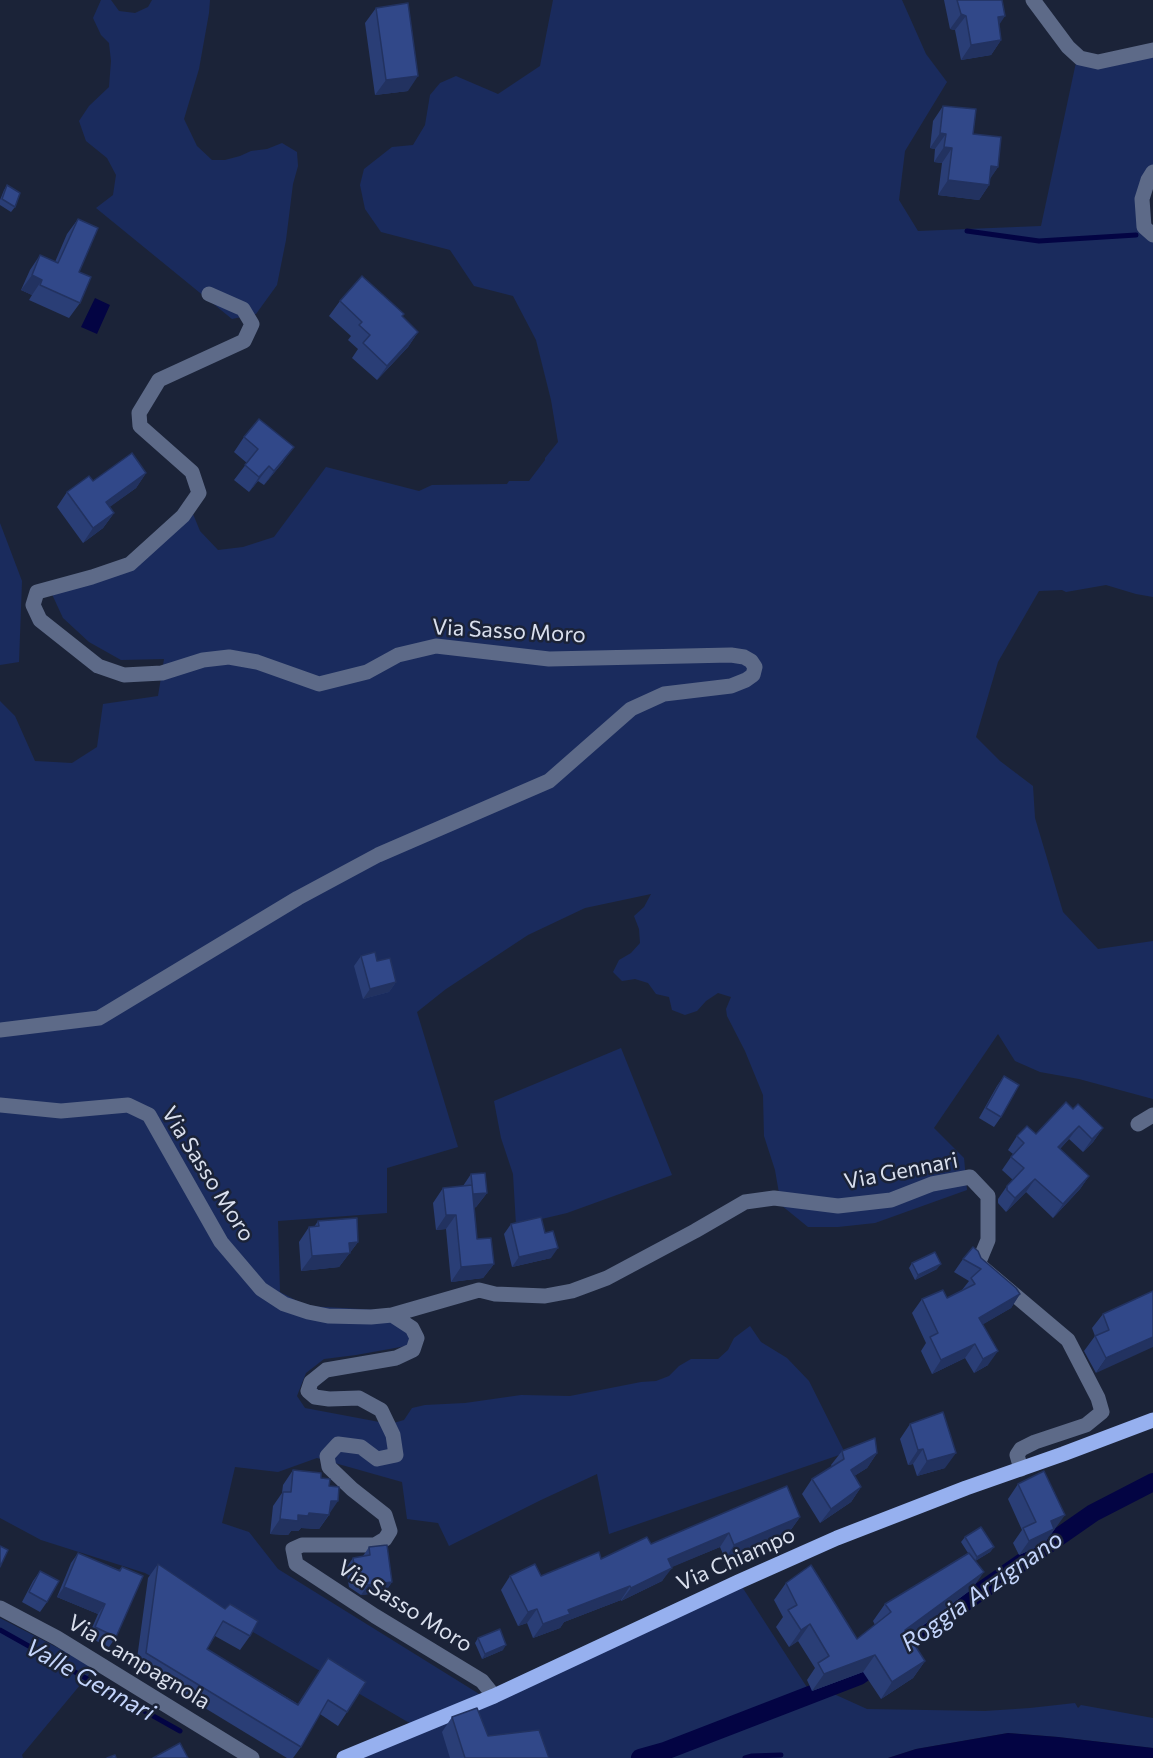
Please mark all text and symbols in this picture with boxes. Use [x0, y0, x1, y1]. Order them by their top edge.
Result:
street label: Via Sasso Moro [431, 614, 587, 648]
street label: Via Sasso Moro [156, 1102, 260, 1246]
street label: Via Gennari [842, 1147, 960, 1195]
street label: Via Chiampo [673, 1521, 799, 1597]
water label: Roggia Arzignano [896, 1525, 1068, 1657]
street label: Via Sasso Moro [333, 1554, 477, 1658]
street label: Via Campagnola [63, 1609, 215, 1715]
water label: Valle Gennari [20, 1633, 160, 1727]

